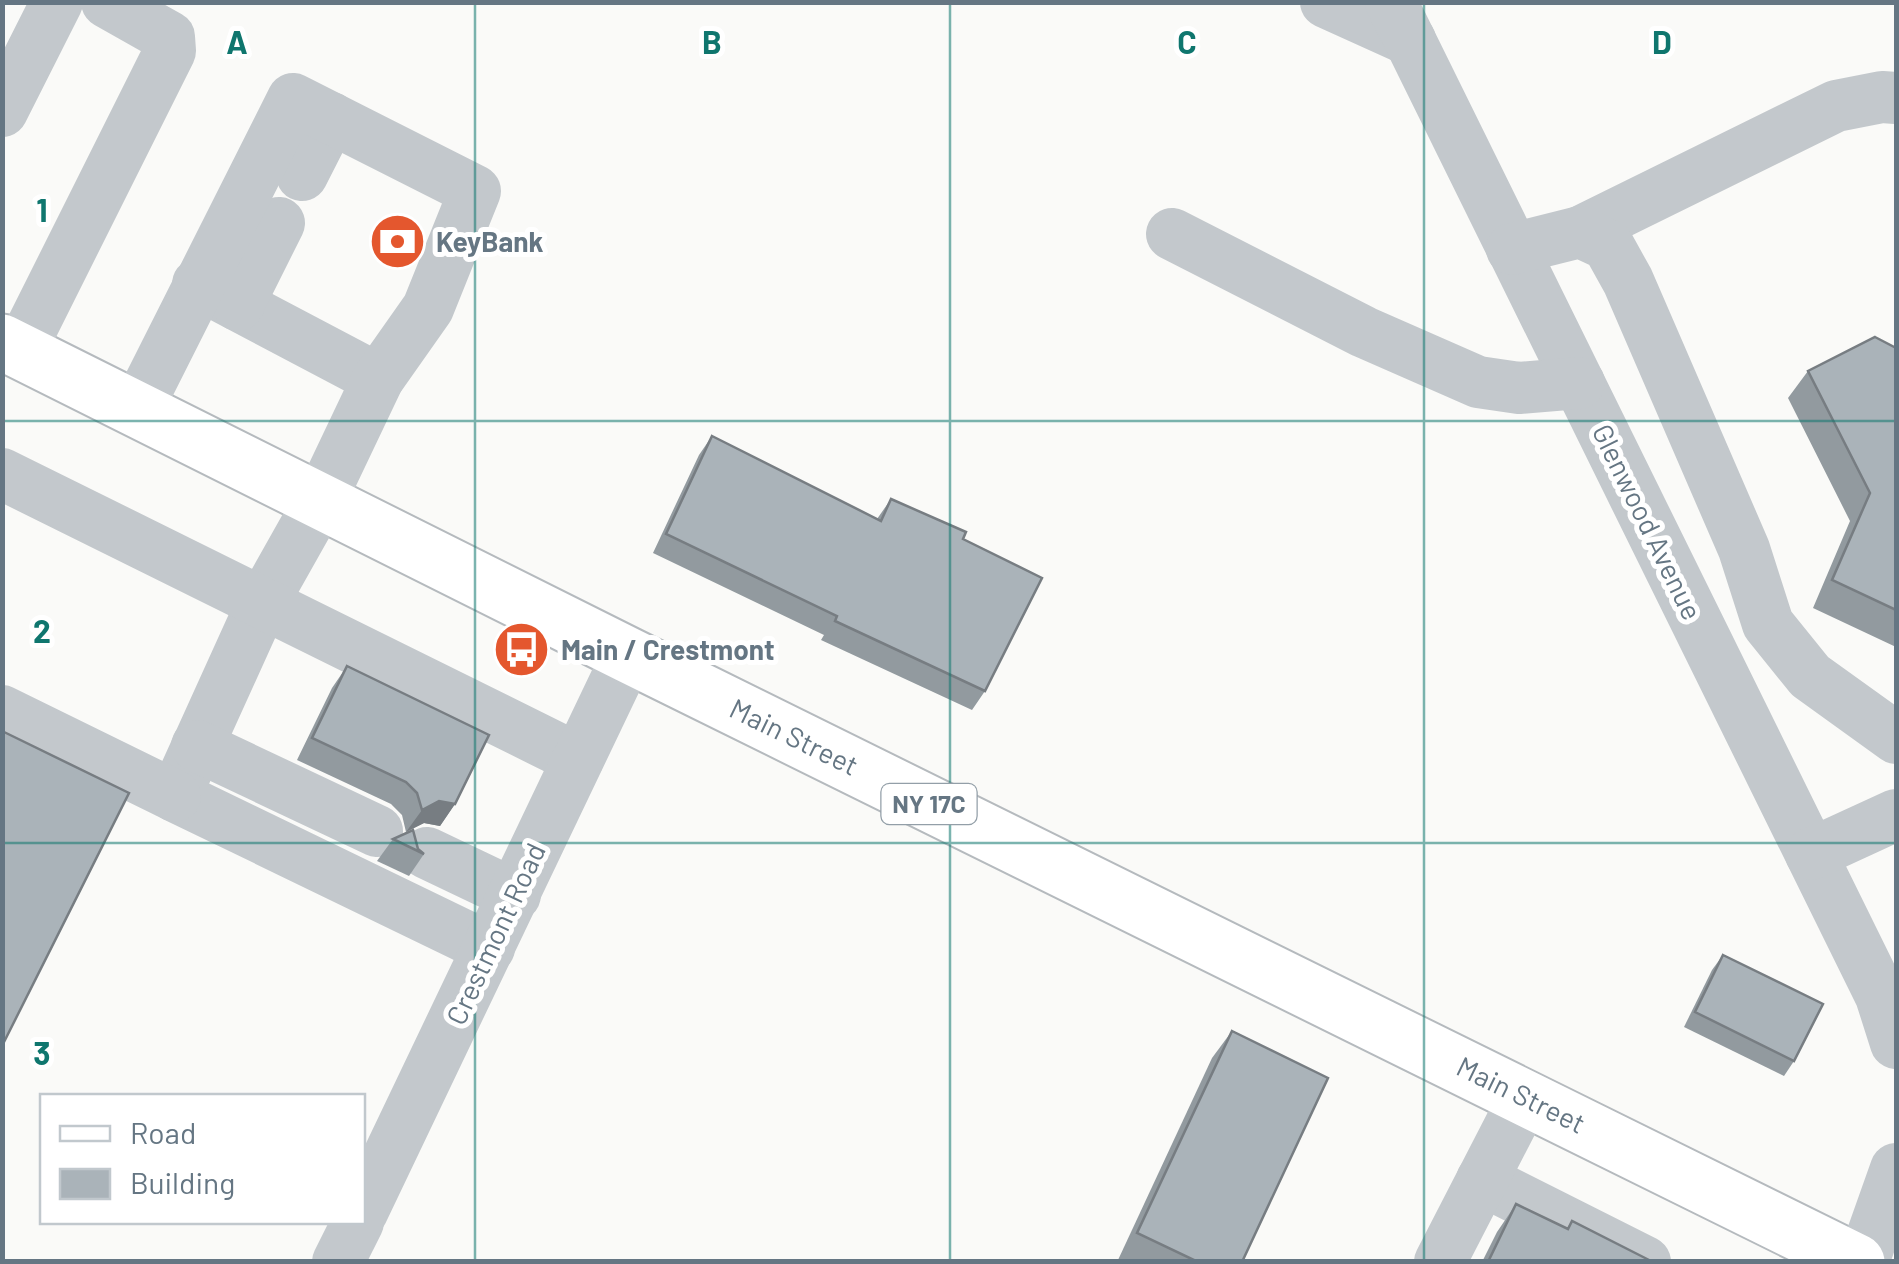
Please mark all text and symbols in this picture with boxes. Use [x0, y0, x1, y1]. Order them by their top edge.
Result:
text: A [226, 22, 248, 60]
text: B [702, 22, 722, 60]
text: C [1177, 22, 1197, 60]
text: D [1652, 22, 1672, 60]
text: 1 [36, 190, 48, 228]
bank icon: KeyBank [367, 212, 427, 272]
place label: KeyBank [436, 224, 543, 258]
street label: Glenwood Avenue [1586, 418, 1710, 625]
text: 2 [33, 611, 51, 649]
bus stop icon: Main / Crestmont [492, 620, 552, 680]
place label: Main / Crestmont [561, 632, 775, 666]
street label: Main Street [725, 690, 864, 782]
road number: NY 17C [882, 784, 976, 824]
street label: Crestmont Road [438, 837, 552, 1030]
text: 3 [33, 1033, 51, 1071]
street label: Main Street [1452, 1048, 1591, 1140]
legend [40, 1094, 365, 1224]
text: Road [130, 1114, 196, 1150]
text: Building [130, 1164, 235, 1200]

